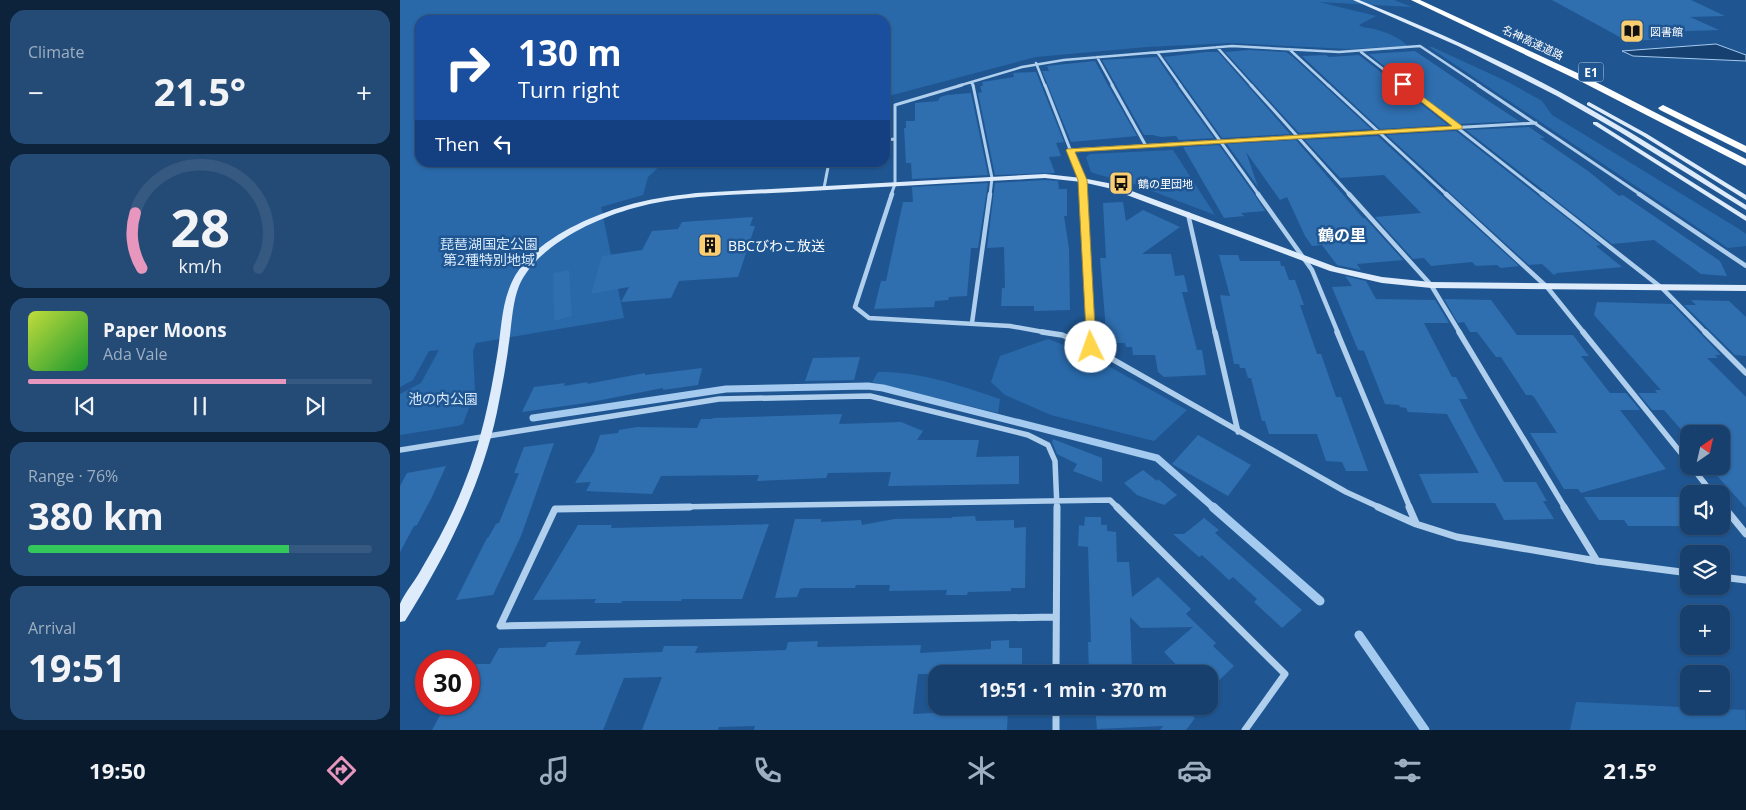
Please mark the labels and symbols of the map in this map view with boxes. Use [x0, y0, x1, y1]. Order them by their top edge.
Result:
library icon: 図書館 [1619, 18, 1645, 44]
street label: 名神高速道路 [1500, 21, 1566, 63]
place label: 図書館 [1650, 24, 1683, 39]
road number: E1 [1578, 62, 1604, 82]
pin [1382, 63, 1424, 105]
bus stop icon: 鶴の里団地 [1108, 170, 1134, 196]
place label: 鶴の里団地 [1138, 176, 1193, 191]
district label: 鶴の里 [1318, 224, 1366, 246]
building icon: BBCびわこ放送 [697, 232, 723, 258]
park label: 琵琶湖国定公園 第2種特別地域 [440, 234, 538, 269]
place label: BBCびわこ放送 [728, 236, 825, 255]
position arrow [1064, 320, 1116, 372]
park label: 池の内公園 [408, 389, 478, 408]
north arrow [1680, 425, 1730, 475]
speed limit sign: 30 [415, 650, 480, 715]

